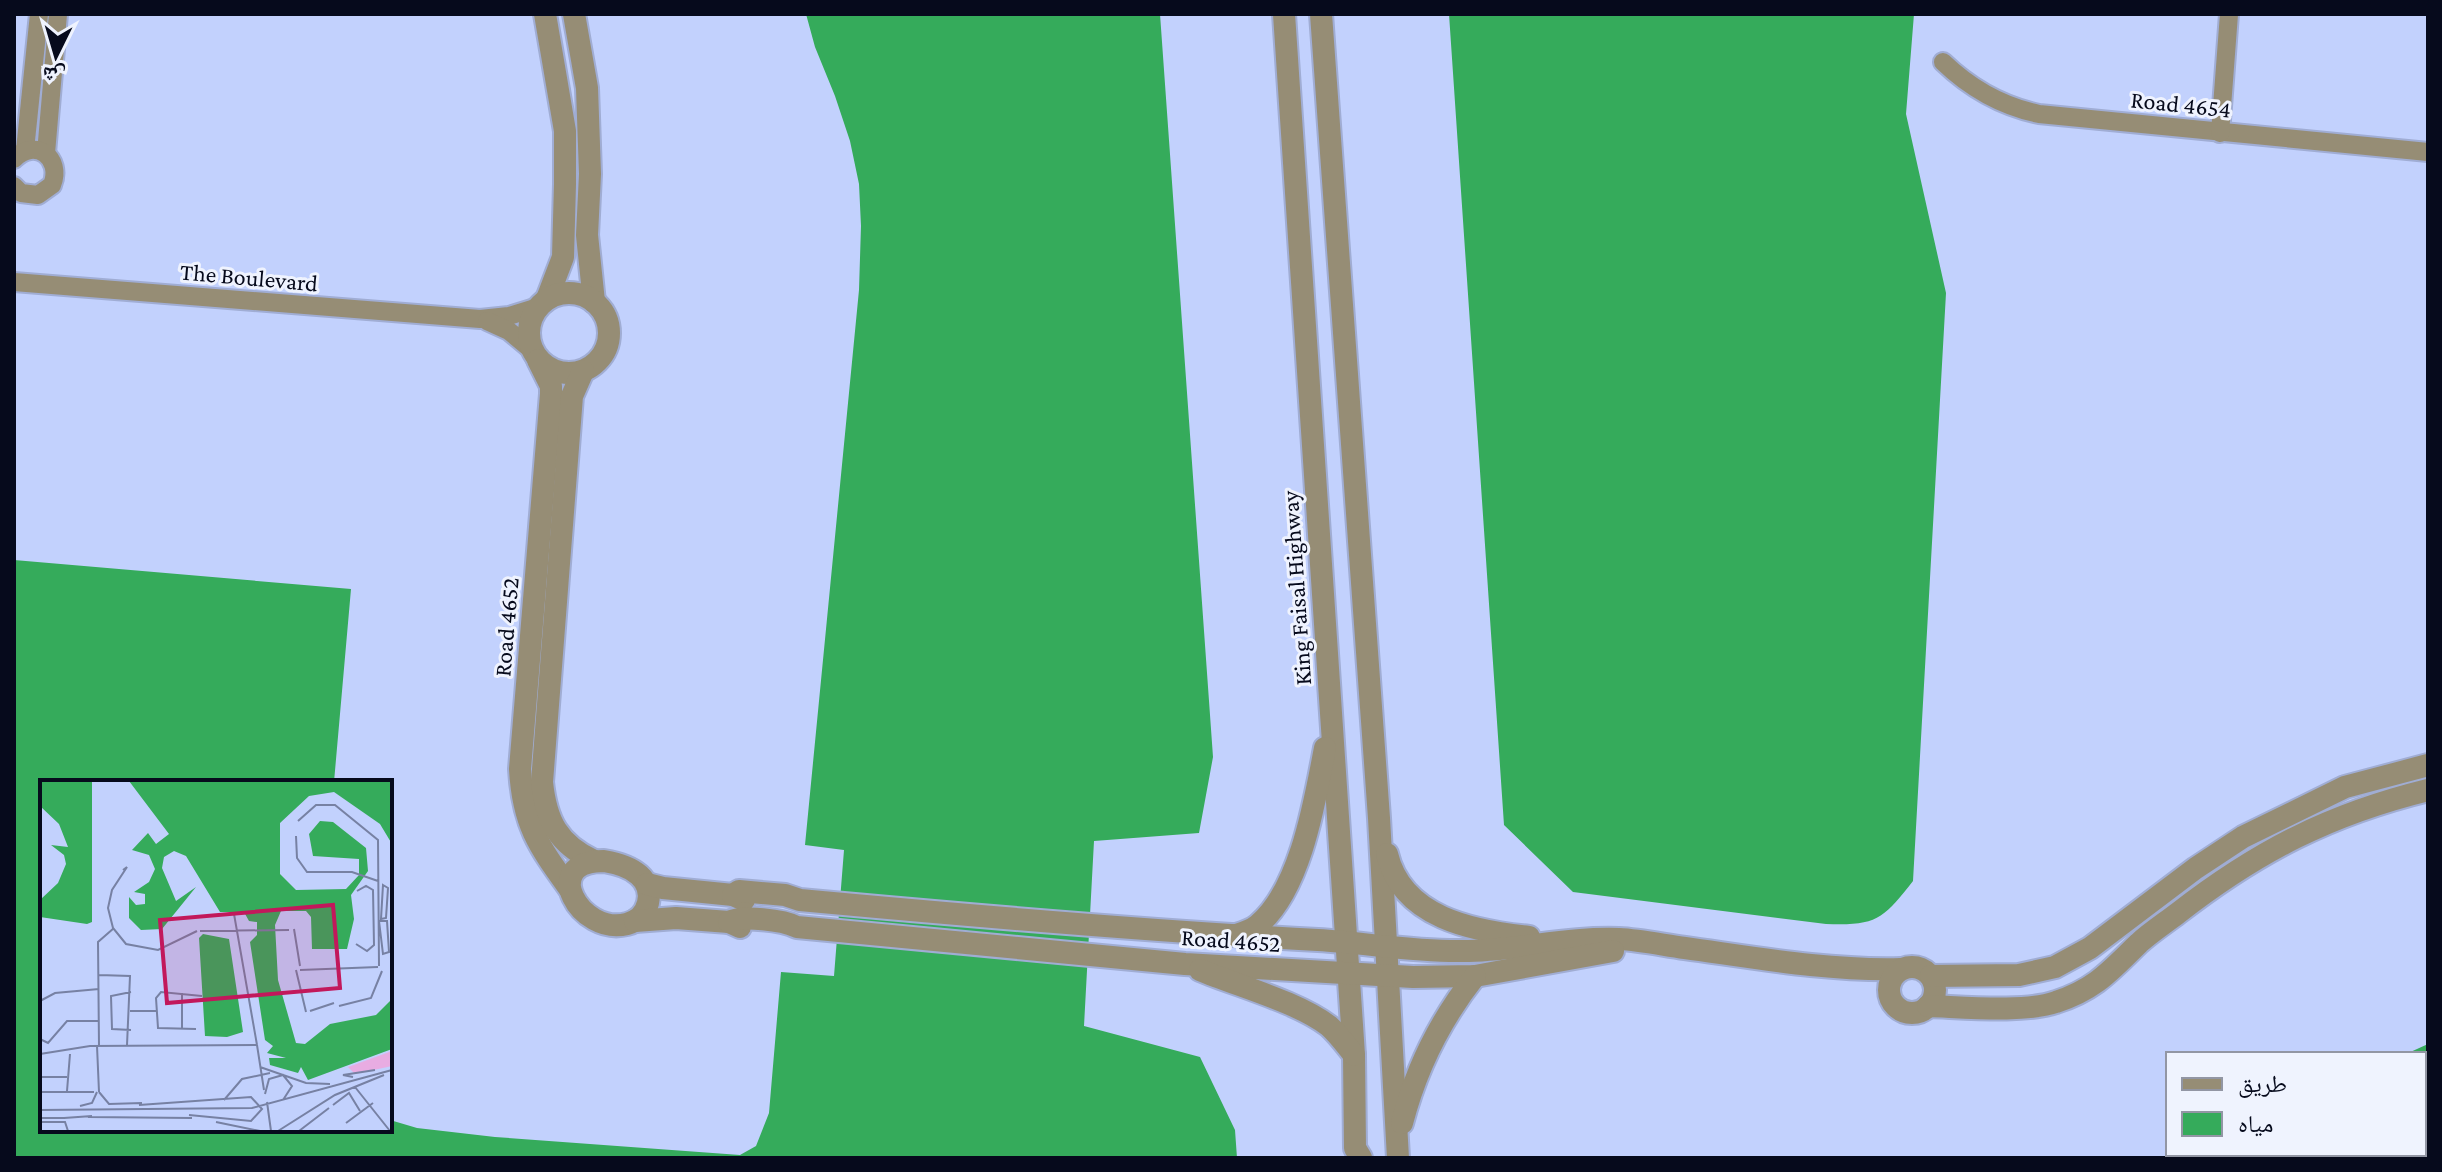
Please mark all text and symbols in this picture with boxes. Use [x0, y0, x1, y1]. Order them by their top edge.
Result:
north arrow [16, 16, 96, 96]
text: ش [42, 61, 67, 89]
street label: Road 4654 [2129, 85, 2233, 123]
street label: The Boulevard [179, 258, 319, 297]
street label: King Faisal Highway [1276, 489, 1316, 686]
street label: Road 4652 [488, 576, 524, 678]
inset map [40, 780, 392, 1132]
street label: Road 4652 [1180, 923, 1282, 957]
legend [2166, 1052, 2426, 1156]
text: طريق [2238, 1070, 2287, 1098]
text: مياه [2238, 1110, 2273, 1137]

